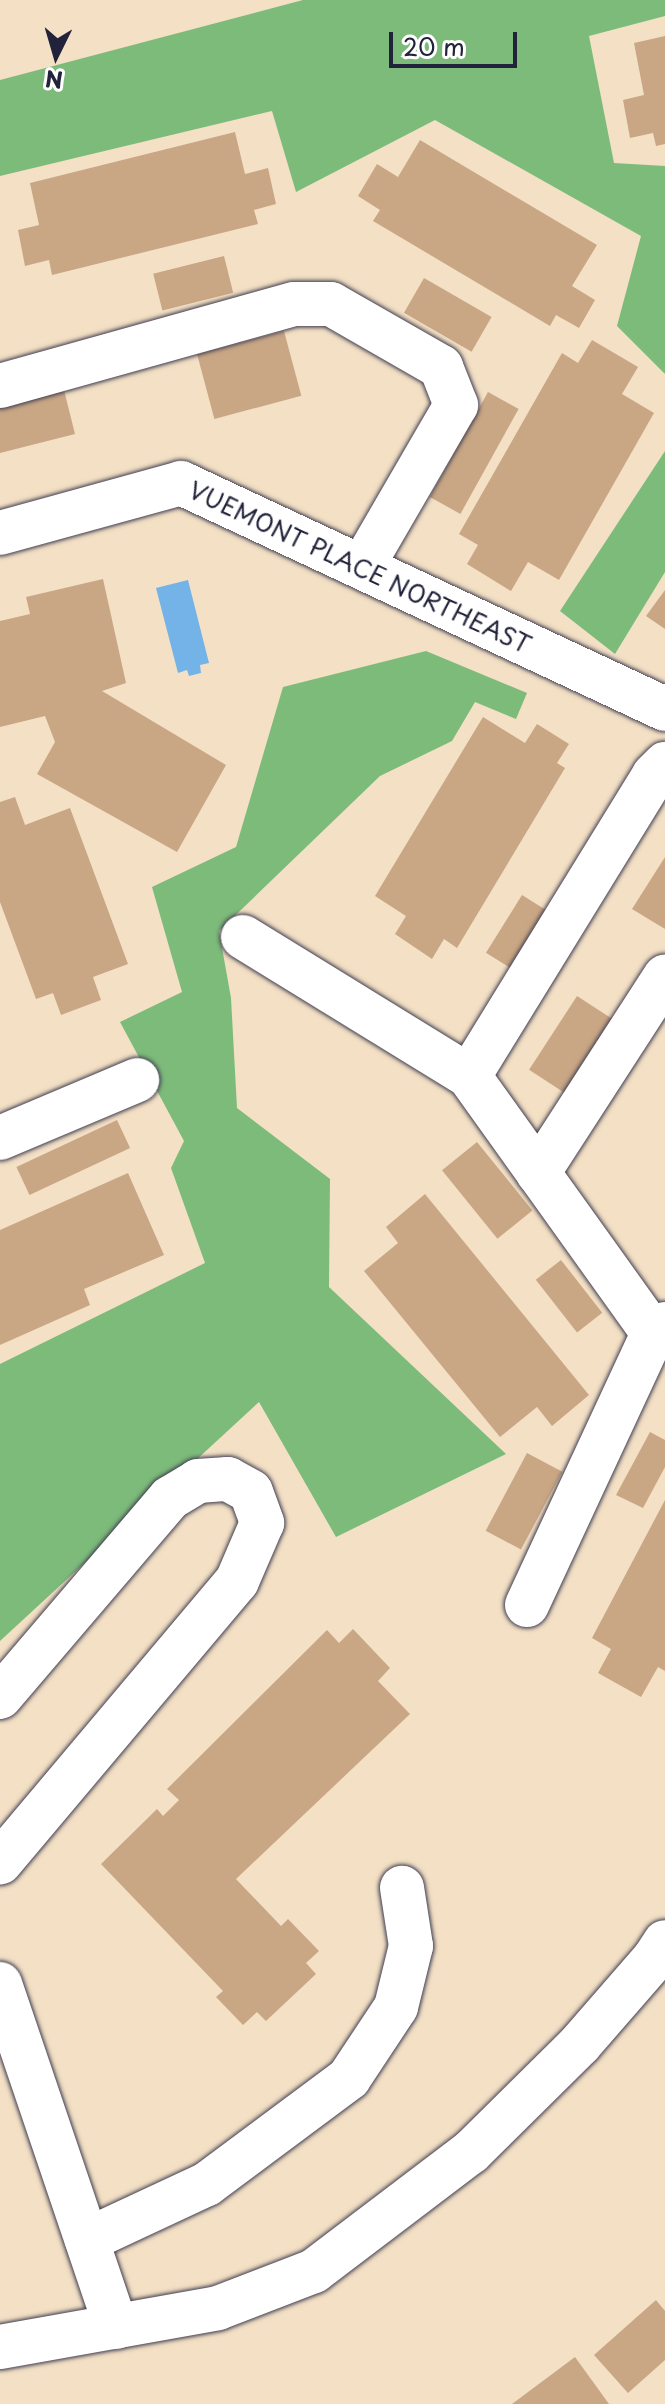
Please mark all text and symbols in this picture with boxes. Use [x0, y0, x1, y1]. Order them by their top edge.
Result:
north arrow [16, 16, 96, 96]
scale bar [393, 16, 521, 66]
text: 20 m [403, 28, 465, 64]
text: N [44, 63, 64, 98]
street label: VUEMONT PLACE NORTHEAST [184, 475, 536, 659]

